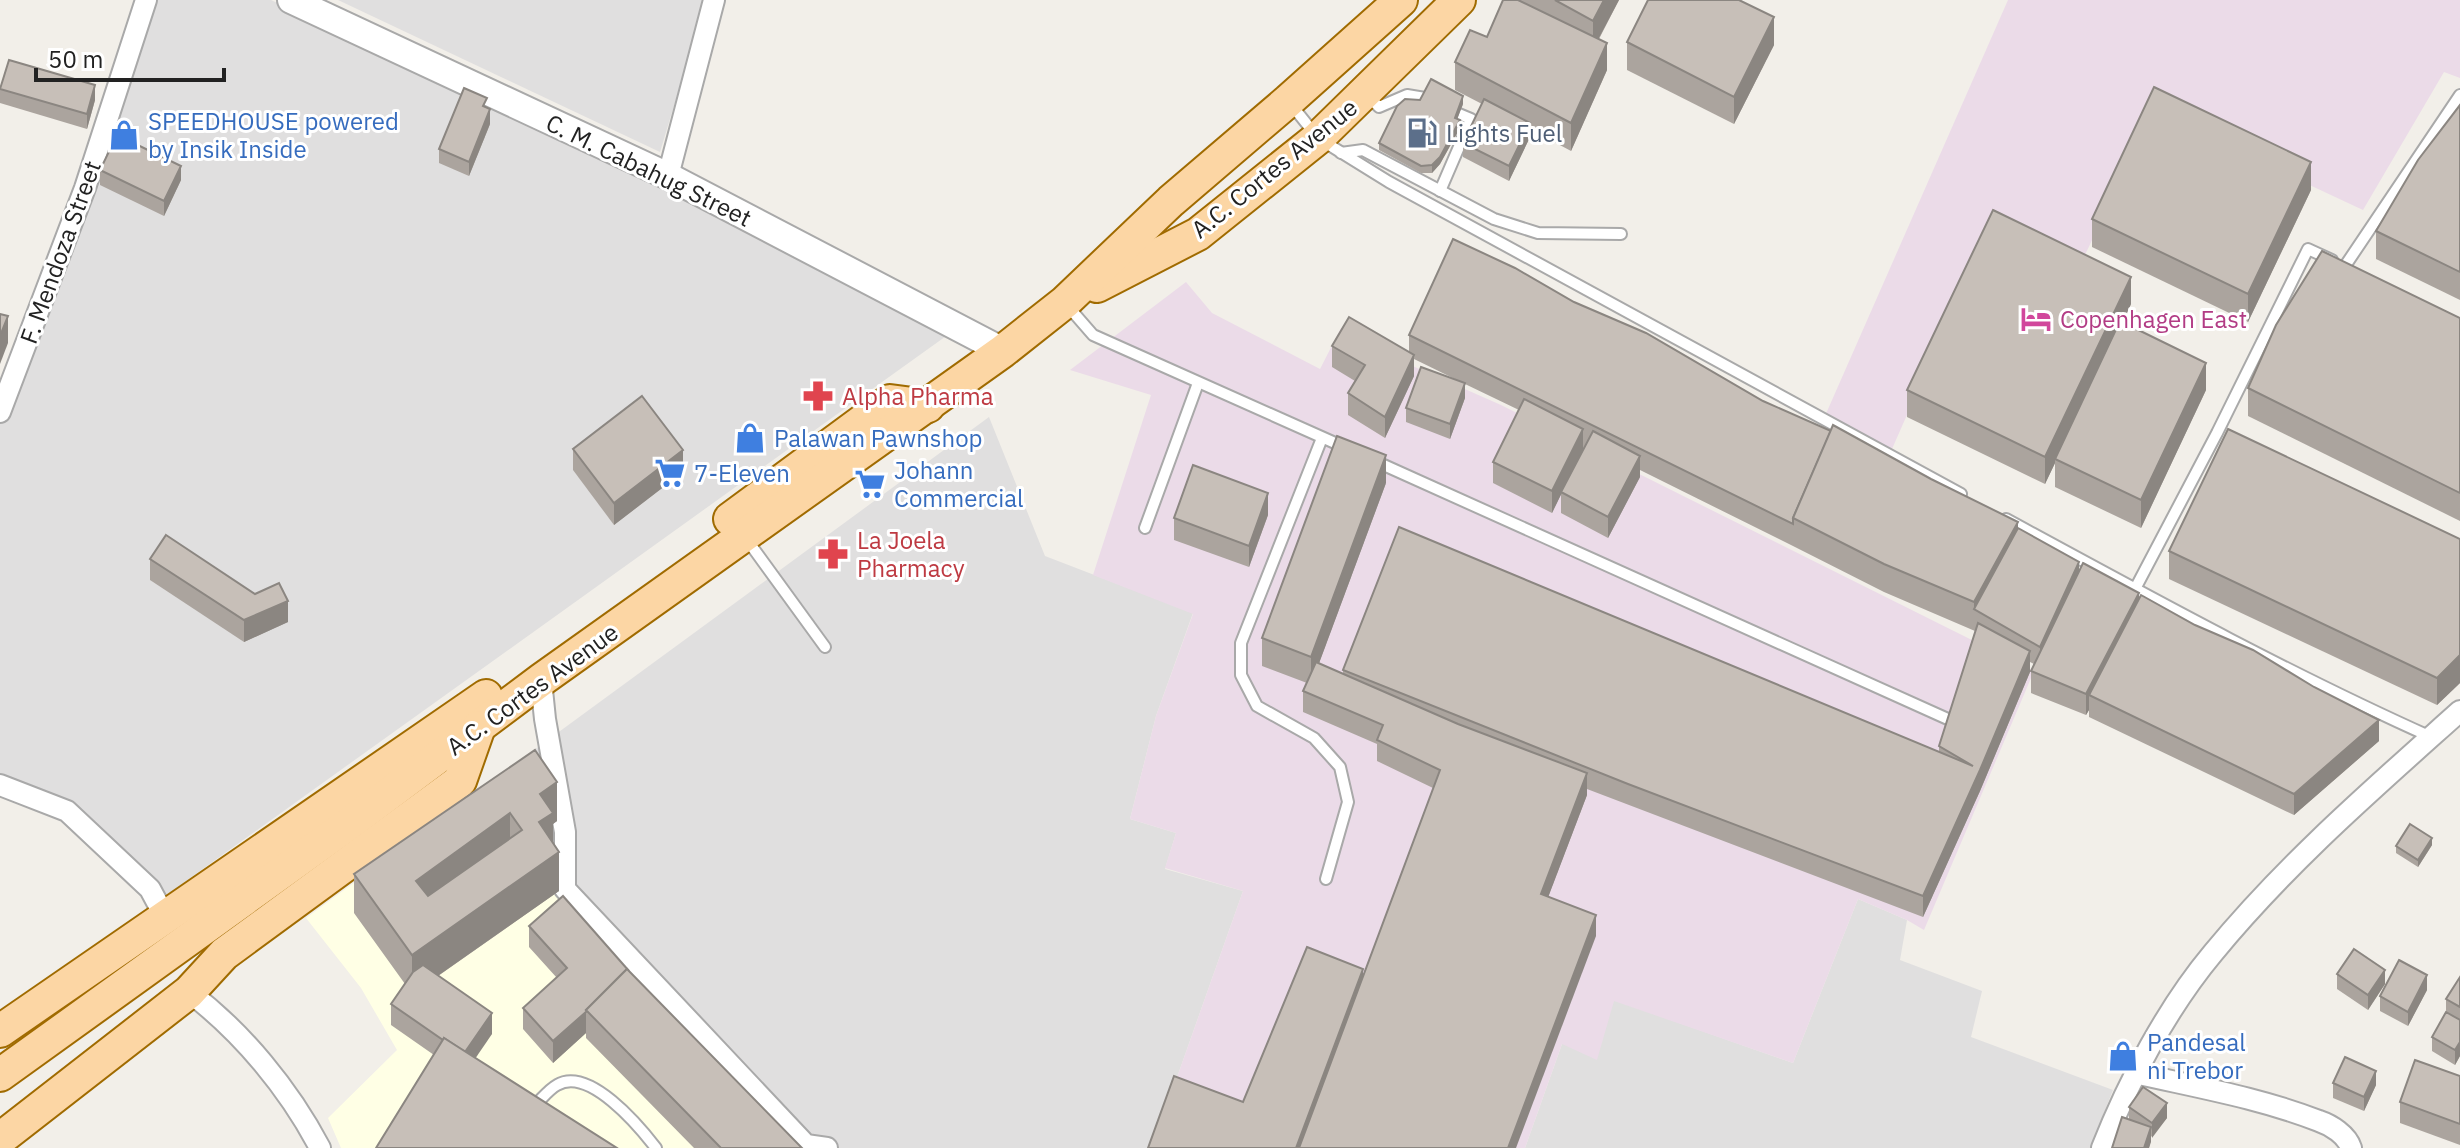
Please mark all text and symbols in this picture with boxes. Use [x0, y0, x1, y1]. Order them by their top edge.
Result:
scale bar [36, 32, 224, 82]
text: 50 m [48, 43, 103, 75]
street label: A.C. Cortes Avenue [1184, 91, 1364, 245]
place label: SPEEDHOUSE powered by Insik Inside [148, 105, 399, 165]
street label: C. M. Cabahug Street [541, 106, 757, 234]
fuel station icon: Lights Fuel [1405, 116, 1439, 150]
place label: Lights Fuel [1446, 117, 1562, 149]
shop icon: SPEEDHOUSE powered by Insik Inside [107, 118, 141, 152]
street label: F. Mendoza Street [12, 156, 108, 348]
hotel icon: Copenhagen East [2019, 302, 2053, 336]
place label: Copenhagen East [2060, 303, 2247, 335]
pharmacy icon: Alpha Pharma [801, 379, 835, 413]
place label: Alpha Pharma [842, 380, 994, 412]
shop icon: Palawan Pawnshop [733, 421, 767, 455]
place label: Palawan Pawnshop [774, 422, 983, 454]
place label: Johann Commercial [894, 454, 1024, 514]
supermarket icon: 7-Eleven [653, 456, 687, 490]
place label: 7-Eleven [694, 457, 790, 489]
supermarket icon: Johann Commercial [853, 467, 887, 501]
place label: La Joela Pharmacy [857, 524, 965, 584]
pharmacy icon: La Joela Pharmacy [816, 537, 850, 571]
street label: A.C. Cortes Avenue [440, 616, 624, 762]
place label: Pandesal ni Trebor [2147, 1026, 2246, 1086]
shop icon: Pandesal ni Trebor [2106, 1039, 2140, 1073]

